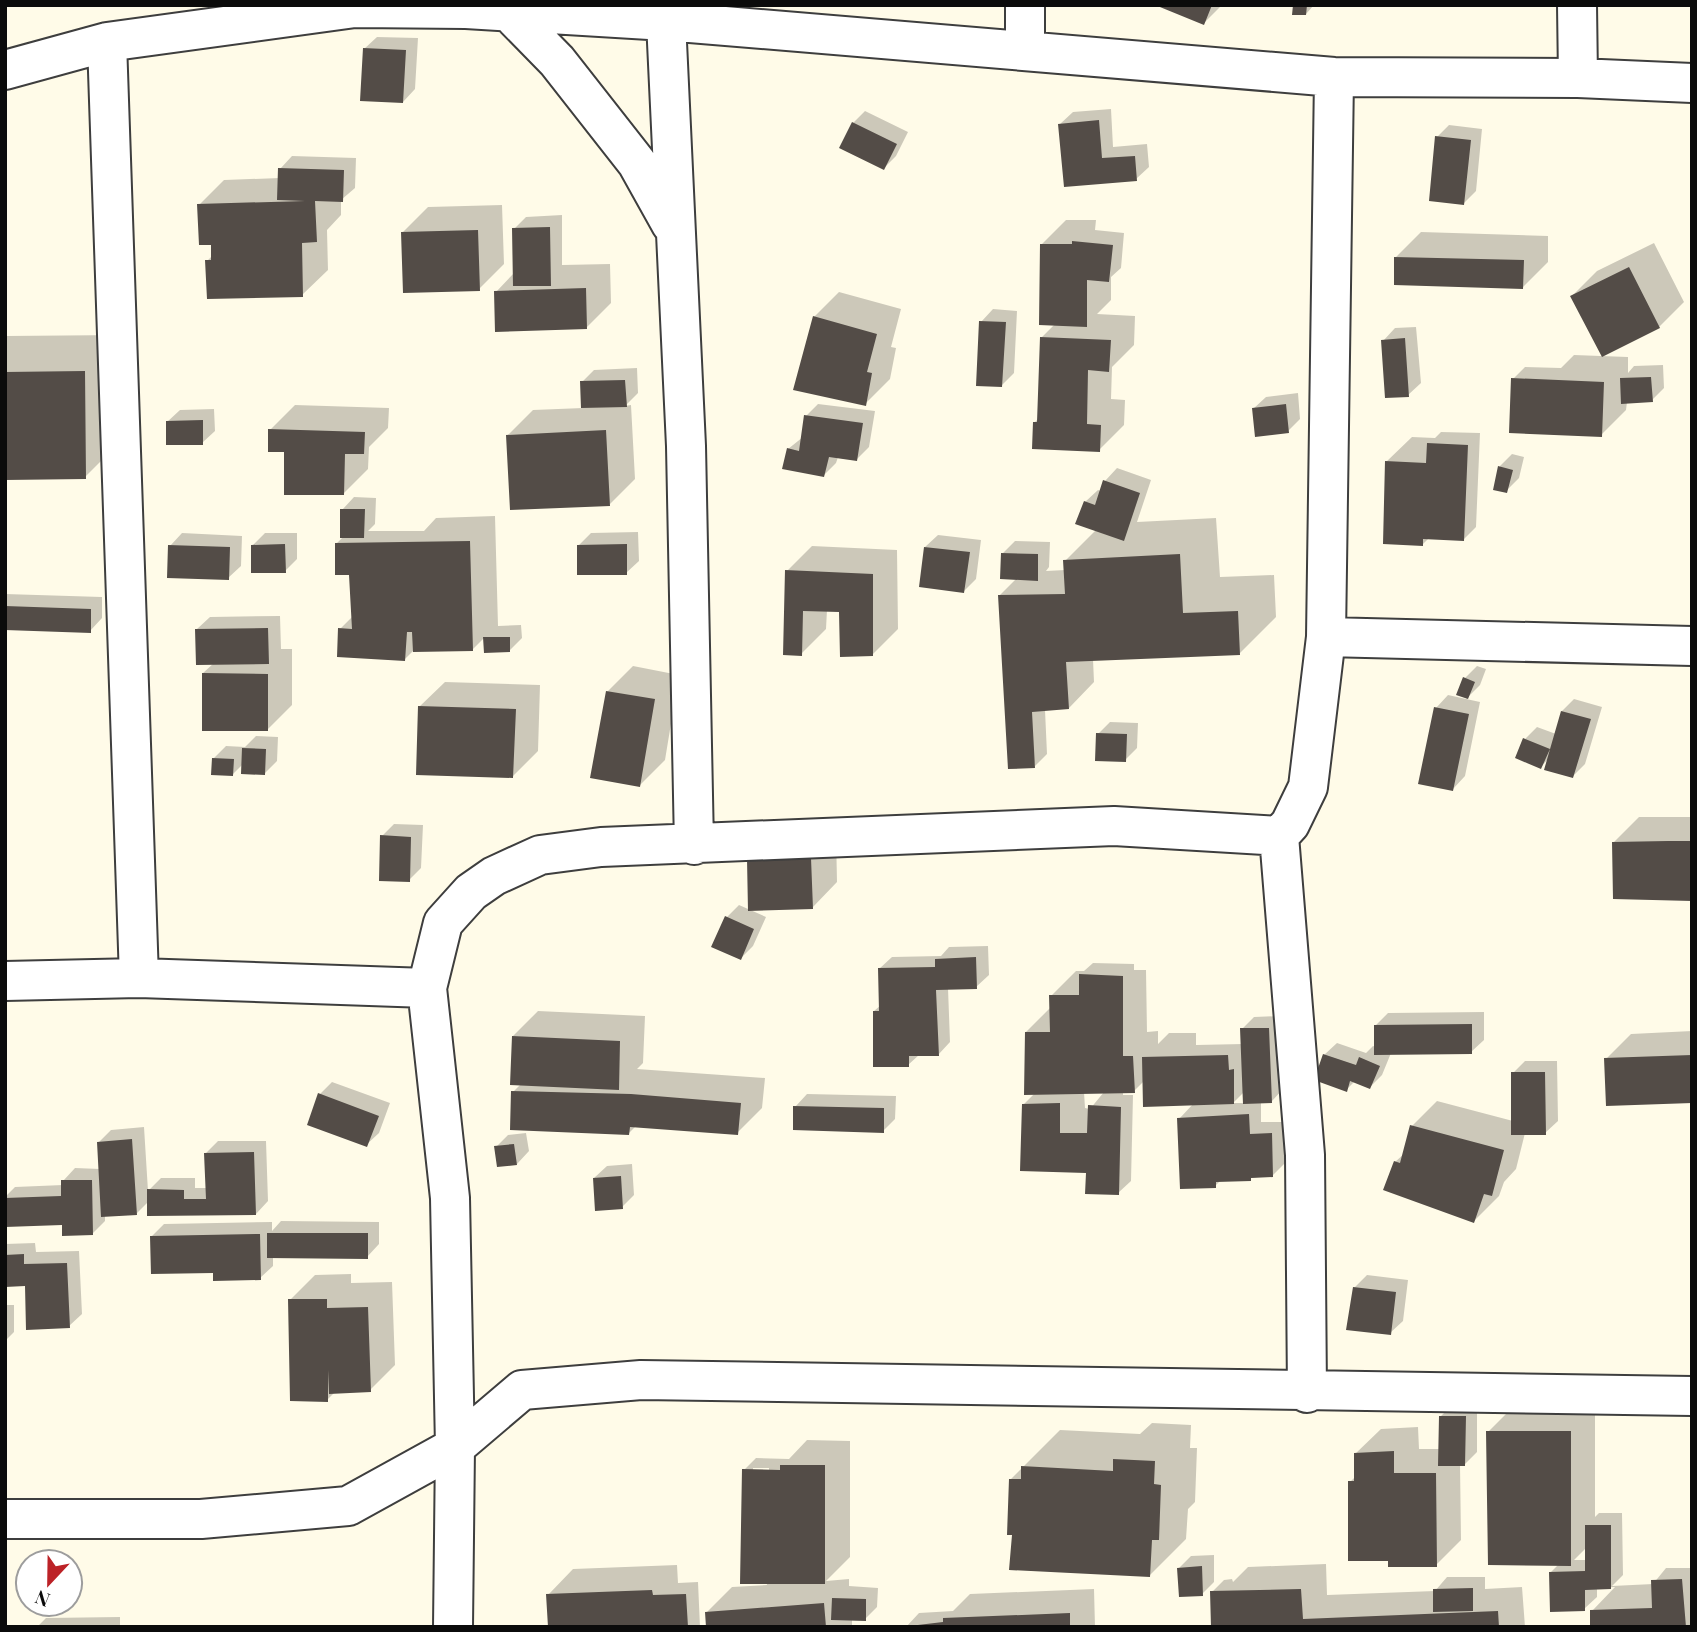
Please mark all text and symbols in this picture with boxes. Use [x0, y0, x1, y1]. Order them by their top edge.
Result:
north arrow [14, 1548, 84, 1618]
text: N [31, 1585, 53, 1614]

